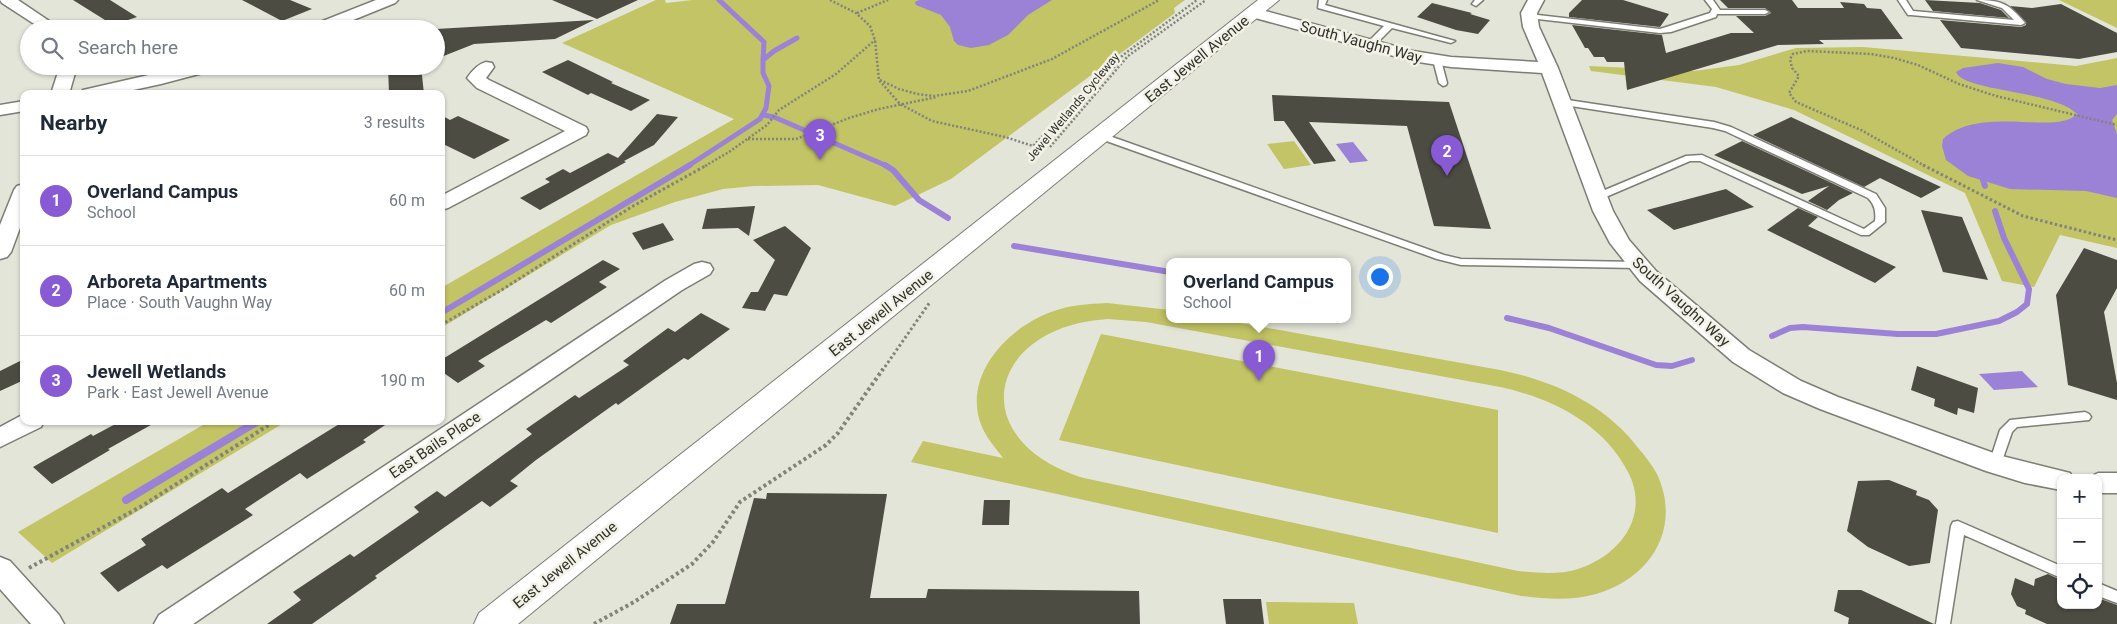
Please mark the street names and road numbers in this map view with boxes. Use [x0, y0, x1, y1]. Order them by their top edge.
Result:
street label: East Jewell Avenue [1141, 12, 1253, 106]
street label: South Vaughn Way [1298, 17, 1424, 67]
street label: Jewel Wetlands Cycleway [1024, 50, 1123, 164]
street label: South Vaughn Way [1628, 253, 1734, 351]
street label: East Jewell Avenue [825, 266, 937, 360]
street label: East Bails Place [386, 408, 484, 482]
street label: East Jewell Avenue [509, 518, 621, 612]

